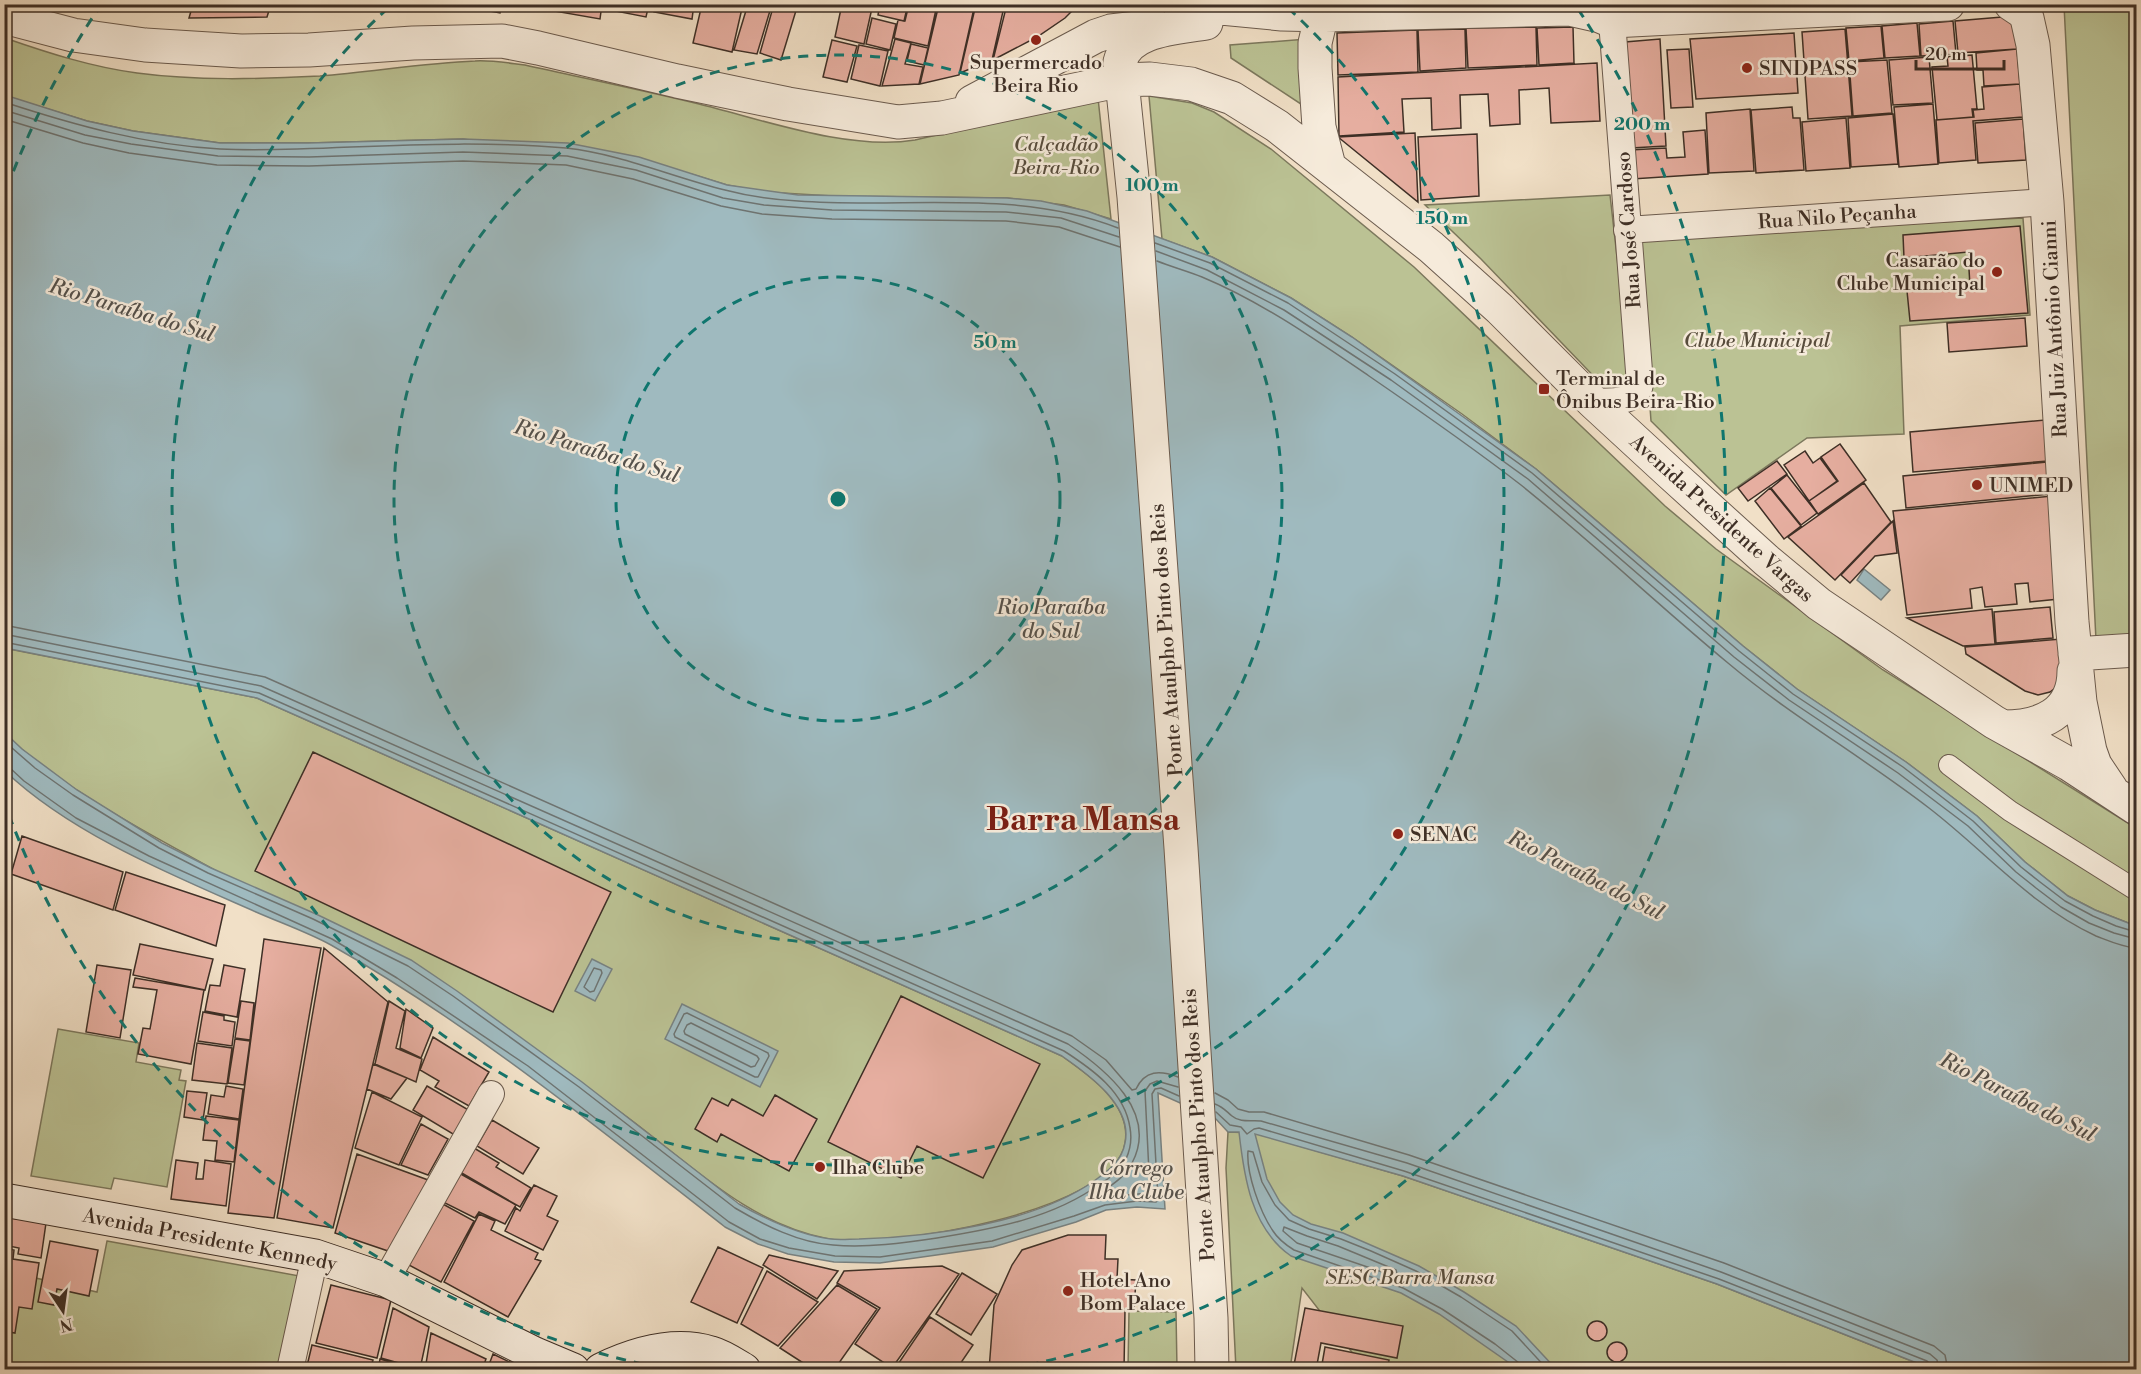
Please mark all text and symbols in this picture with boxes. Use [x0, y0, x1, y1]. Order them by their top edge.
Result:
marker: Supermercado Beira Rio [1029, 33, 1043, 47]
scale bar [1916, 33, 2004, 71]
text: 20 m [1925, 43, 1967, 66]
place label: Supermercado Beira Rio [970, 51, 1102, 99]
place label: SINDPASS [1759, 57, 1857, 82]
marker: SINDPASS [1740, 61, 1754, 75]
text: 200 m [1614, 113, 1671, 136]
park label: Calçadão Beira-Rio [1012, 133, 1099, 181]
street label: Rua José Cardoso [1612, 151, 1647, 309]
text: 100 m [1125, 174, 1179, 197]
street label: Rua Nilo Peçanha [1757, 199, 1918, 236]
text: 150 m [1416, 207, 1469, 230]
street label: Rua Juiz Antônio Cianni [2037, 219, 2074, 439]
place label: Casarão do Clube Municipal [1836, 249, 1985, 297]
marker: Casarão do Clube Municipal [1990, 265, 2004, 279]
water label: Rio Paraíba do Sul [45, 273, 218, 349]
park label: Clube Municipal [1684, 329, 1831, 354]
text: 50 m [973, 331, 1017, 354]
place label: Terminal de Ônibus Beira-Rio [1556, 367, 1715, 415]
marker: Terminal de Ônibus Beira-Rio [1537, 382, 1551, 396]
water label: Rio Paraíba do Sul [510, 414, 683, 490]
street label: Avenida Presidente Vargas [1623, 429, 1818, 608]
place label: UNIMED [1989, 474, 2073, 499]
marker: UNIMED [1970, 478, 1984, 492]
centre of rings [828, 489, 848, 509]
street label: Ponte Ataulpho Pinto dos Reis [1146, 503, 1189, 777]
water label: Rio Paraíba do Sul [995, 595, 1106, 645]
district label: Barra Mansa [986, 800, 1181, 840]
place label: SENAC [1410, 823, 1477, 848]
water label: Rio Paraíba do Sul [1502, 825, 1668, 926]
marker: SENAC [1391, 827, 1405, 841]
street label: Ponte Ataulpho Pinto dos Reis [1178, 988, 1221, 1262]
water label: Rio Paraíba do Sul [1934, 1047, 2100, 1148]
place label: Ilha Clube [832, 1156, 924, 1181]
water label: Córrego Ilha Clube [1087, 1156, 1184, 1206]
marker: Ilha Clube [813, 1160, 827, 1174]
street label: Avenida Presidente Kennedy [79, 1203, 339, 1277]
park label: SESC Barra Mansa [1326, 1266, 1495, 1291]
place label: Hotel Ano Bom Palace [1079, 1269, 1186, 1317]
north arrow [33, 1281, 93, 1341]
marker: Hotel Ano Bom Palace [1061, 1284, 1075, 1298]
text: N [57, 1313, 75, 1336]

